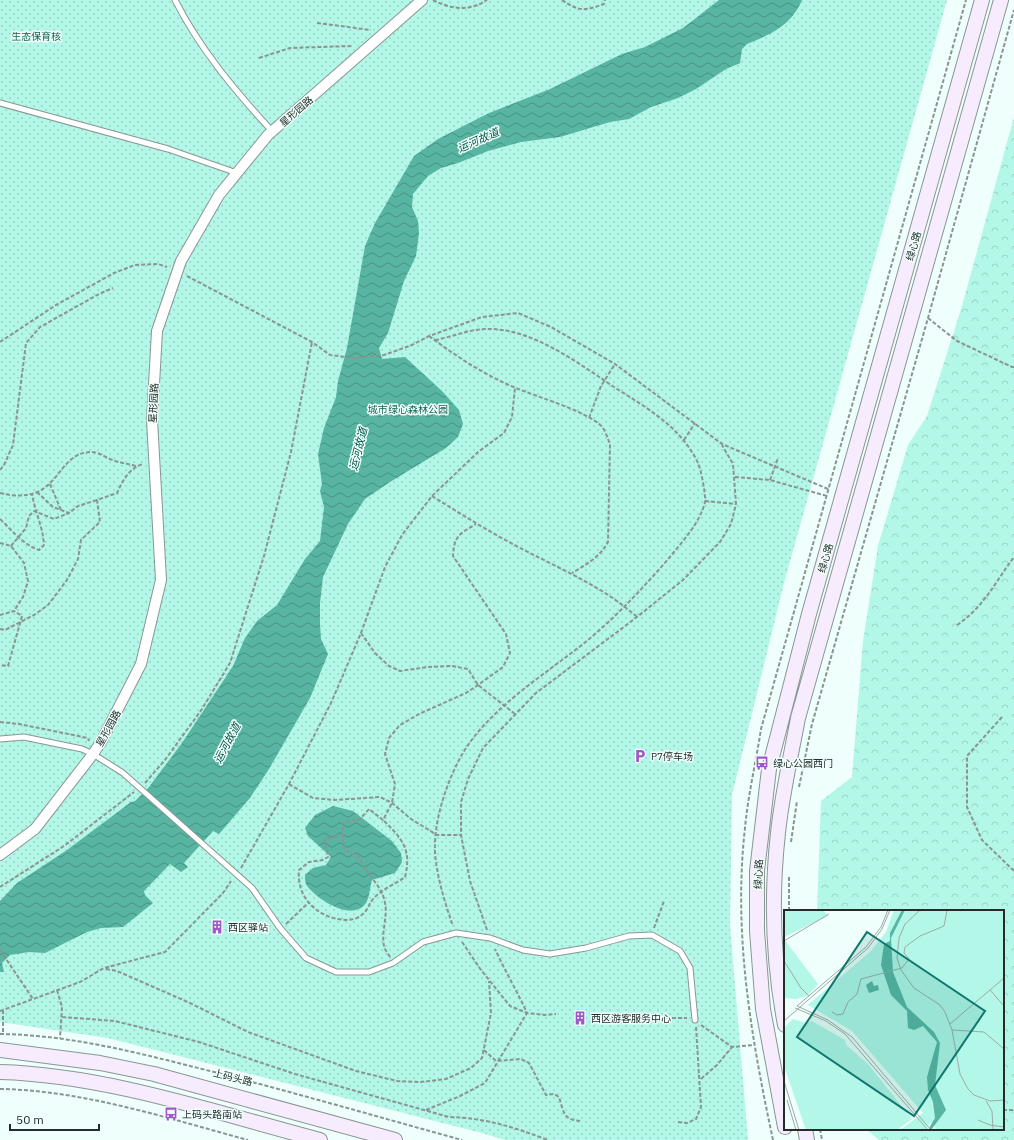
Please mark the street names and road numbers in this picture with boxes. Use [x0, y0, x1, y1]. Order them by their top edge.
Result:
street label: 星形园路 [277, 93, 316, 129]
street label: 绿心路 [903, 230, 924, 262]
street label: 星形园路 [146, 383, 161, 423]
street label: 绿心路 [815, 542, 836, 574]
street label: 星形园路 [93, 708, 124, 749]
street label: 绿心路 [751, 859, 766, 889]
street label: 上码头路 [212, 1066, 254, 1089]

